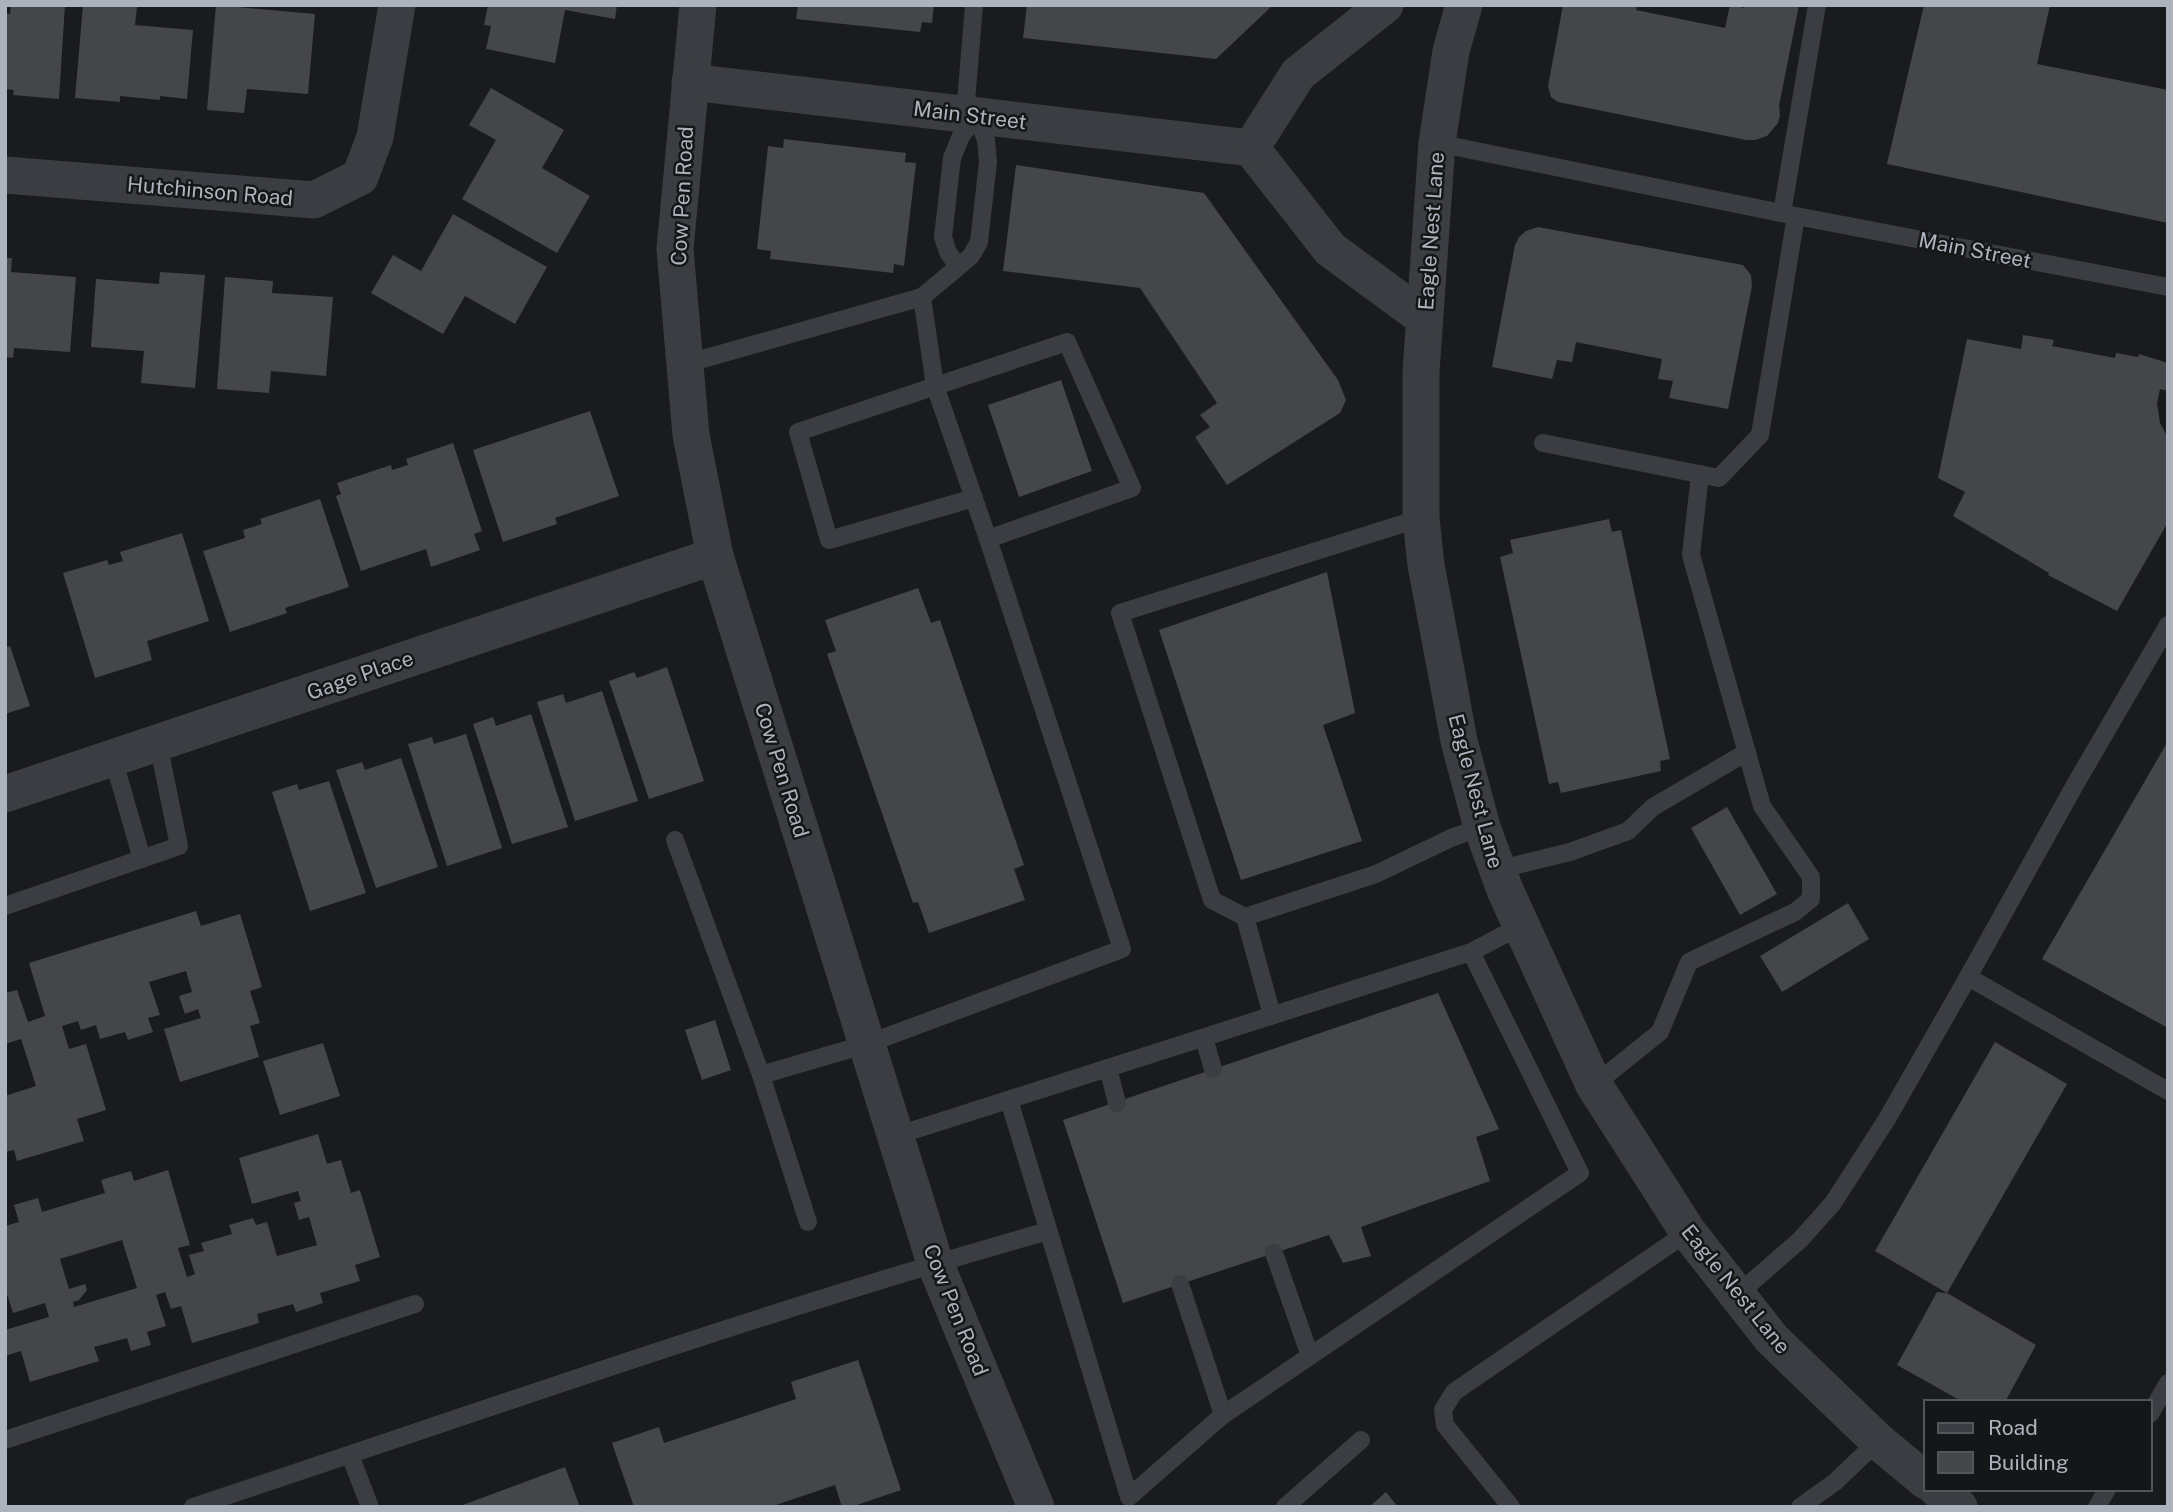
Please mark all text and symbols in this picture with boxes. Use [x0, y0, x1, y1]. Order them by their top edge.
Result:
street label: Main Street [912, 96, 1028, 134]
street label: Cow Pen Road [666, 126, 698, 266]
street label: Eagle Nest Lane [1413, 151, 1449, 311]
street label: Hutchinson Road [126, 171, 294, 211]
street label: Main Street [1917, 227, 2033, 273]
street label: Gage Place [303, 645, 417, 705]
street label: Cow Pen Road [750, 700, 814, 840]
street label: Eagle Nest Lane [1443, 711, 1509, 871]
street label: Eagle Nest Lane [1676, 1219, 1796, 1359]
street label: Cow Pen Road [918, 1241, 994, 1379]
legend [1924, 1400, 2152, 1491]
text: Road [1988, 1415, 2038, 1440]
text: Building [1988, 1450, 2069, 1475]

